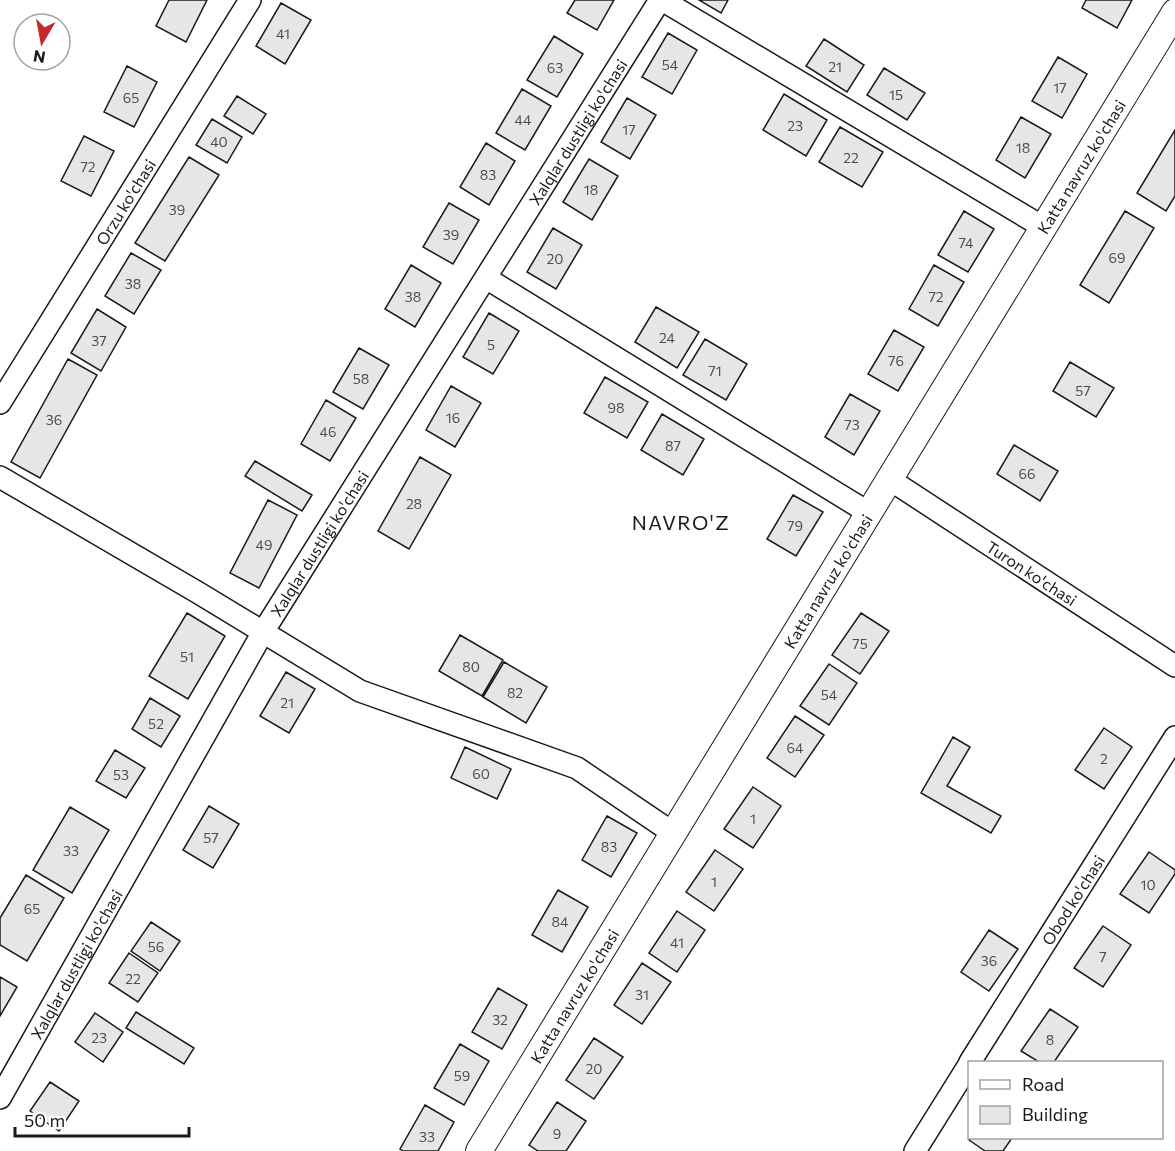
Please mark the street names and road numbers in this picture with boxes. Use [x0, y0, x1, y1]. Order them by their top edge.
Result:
street label: Xalqlar dustligi ko'chasi [524, 55, 630, 208]
street label: Katta navruz ko'chasi [1033, 96, 1129, 237]
street label: Orzu ko'chasi [91, 155, 159, 248]
street label: Xalqlar dustligi ko'chasi [266, 467, 372, 620]
street label: Katta navruz ko'chasi [779, 510, 875, 651]
street label: Turon ko'chasi [983, 536, 1081, 609]
street label: Obod ko'chasi [1037, 851, 1108, 948]
street label: Xalqlar dustligi ko'chasi [26, 886, 125, 1042]
street label: Katta navruz ko'chasi [526, 925, 622, 1066]

